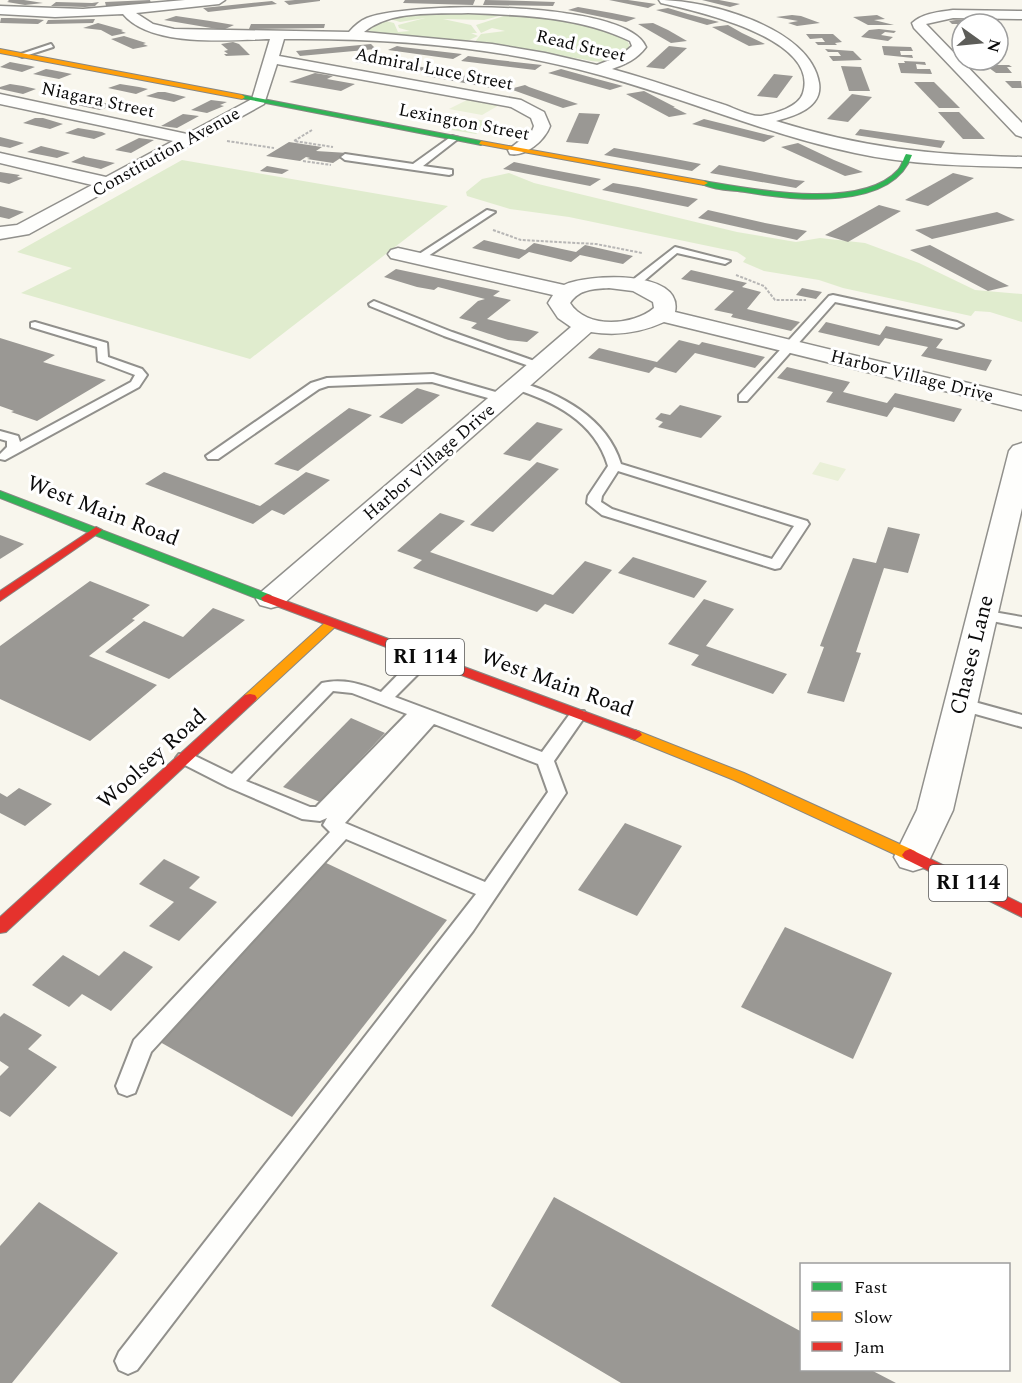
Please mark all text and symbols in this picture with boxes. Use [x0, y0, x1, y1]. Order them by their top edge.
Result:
north arrow [950, 12, 1010, 72]
street label: Read Street [533, 23, 629, 69]
text: N [980, 36, 1007, 55]
street label: Admiral Luce Street [353, 40, 515, 98]
street label: Niagara Street [39, 75, 157, 125]
street label: Lexington Street [396, 96, 532, 148]
street label: Constitution Avenue [87, 100, 245, 204]
street label: Harbor Village Drive [828, 343, 996, 409]
street label: Harbor Village Drive [357, 397, 501, 527]
street label: West Main Road [22, 467, 184, 555]
street label: Chases Lane [941, 591, 1003, 719]
road number: RI 114 [386, 639, 464, 675]
street label: West Main Road [476, 640, 638, 726]
street label: Woolsey Road [90, 701, 214, 817]
road number: RI 114 [929, 865, 1007, 901]
legend [800, 1263, 1010, 1371]
text: Fast [854, 1274, 887, 1301]
text: Slow [854, 1304, 893, 1331]
text: Jam [854, 1334, 885, 1361]

